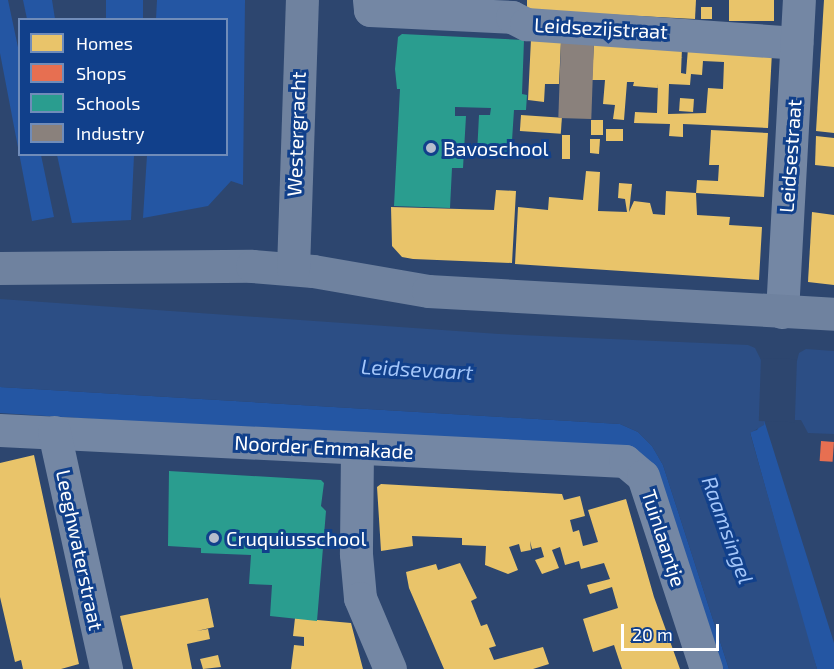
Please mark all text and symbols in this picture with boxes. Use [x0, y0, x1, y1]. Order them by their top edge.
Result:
street label: Leidsezijstraat [534, 13, 668, 43]
legend [18, 18, 228, 156]
text: Homes [76, 32, 133, 54]
text: Shops [76, 62, 126, 84]
street label: Westergracht [282, 71, 310, 197]
text: Schools [76, 92, 140, 114]
street label: Leidsestraat [774, 98, 806, 214]
text: Industry [76, 122, 145, 144]
place label: Bavoschool [443, 136, 548, 160]
marker: Bavoschool [424, 141, 438, 155]
water label: Leidsevaart [360, 353, 474, 385]
street label: Noorder Emmakade [234, 430, 414, 464]
street label: Leeghwaterstraat [51, 467, 109, 633]
water label: Raamsingel [697, 473, 759, 587]
street label: Tuinlaantje [637, 486, 691, 590]
place label: Cruquiusschool [226, 526, 366, 550]
marker: Cruquiusschool [207, 531, 221, 545]
scale bar [624, 612, 722, 650]
text: 20 m [632, 623, 673, 645]

